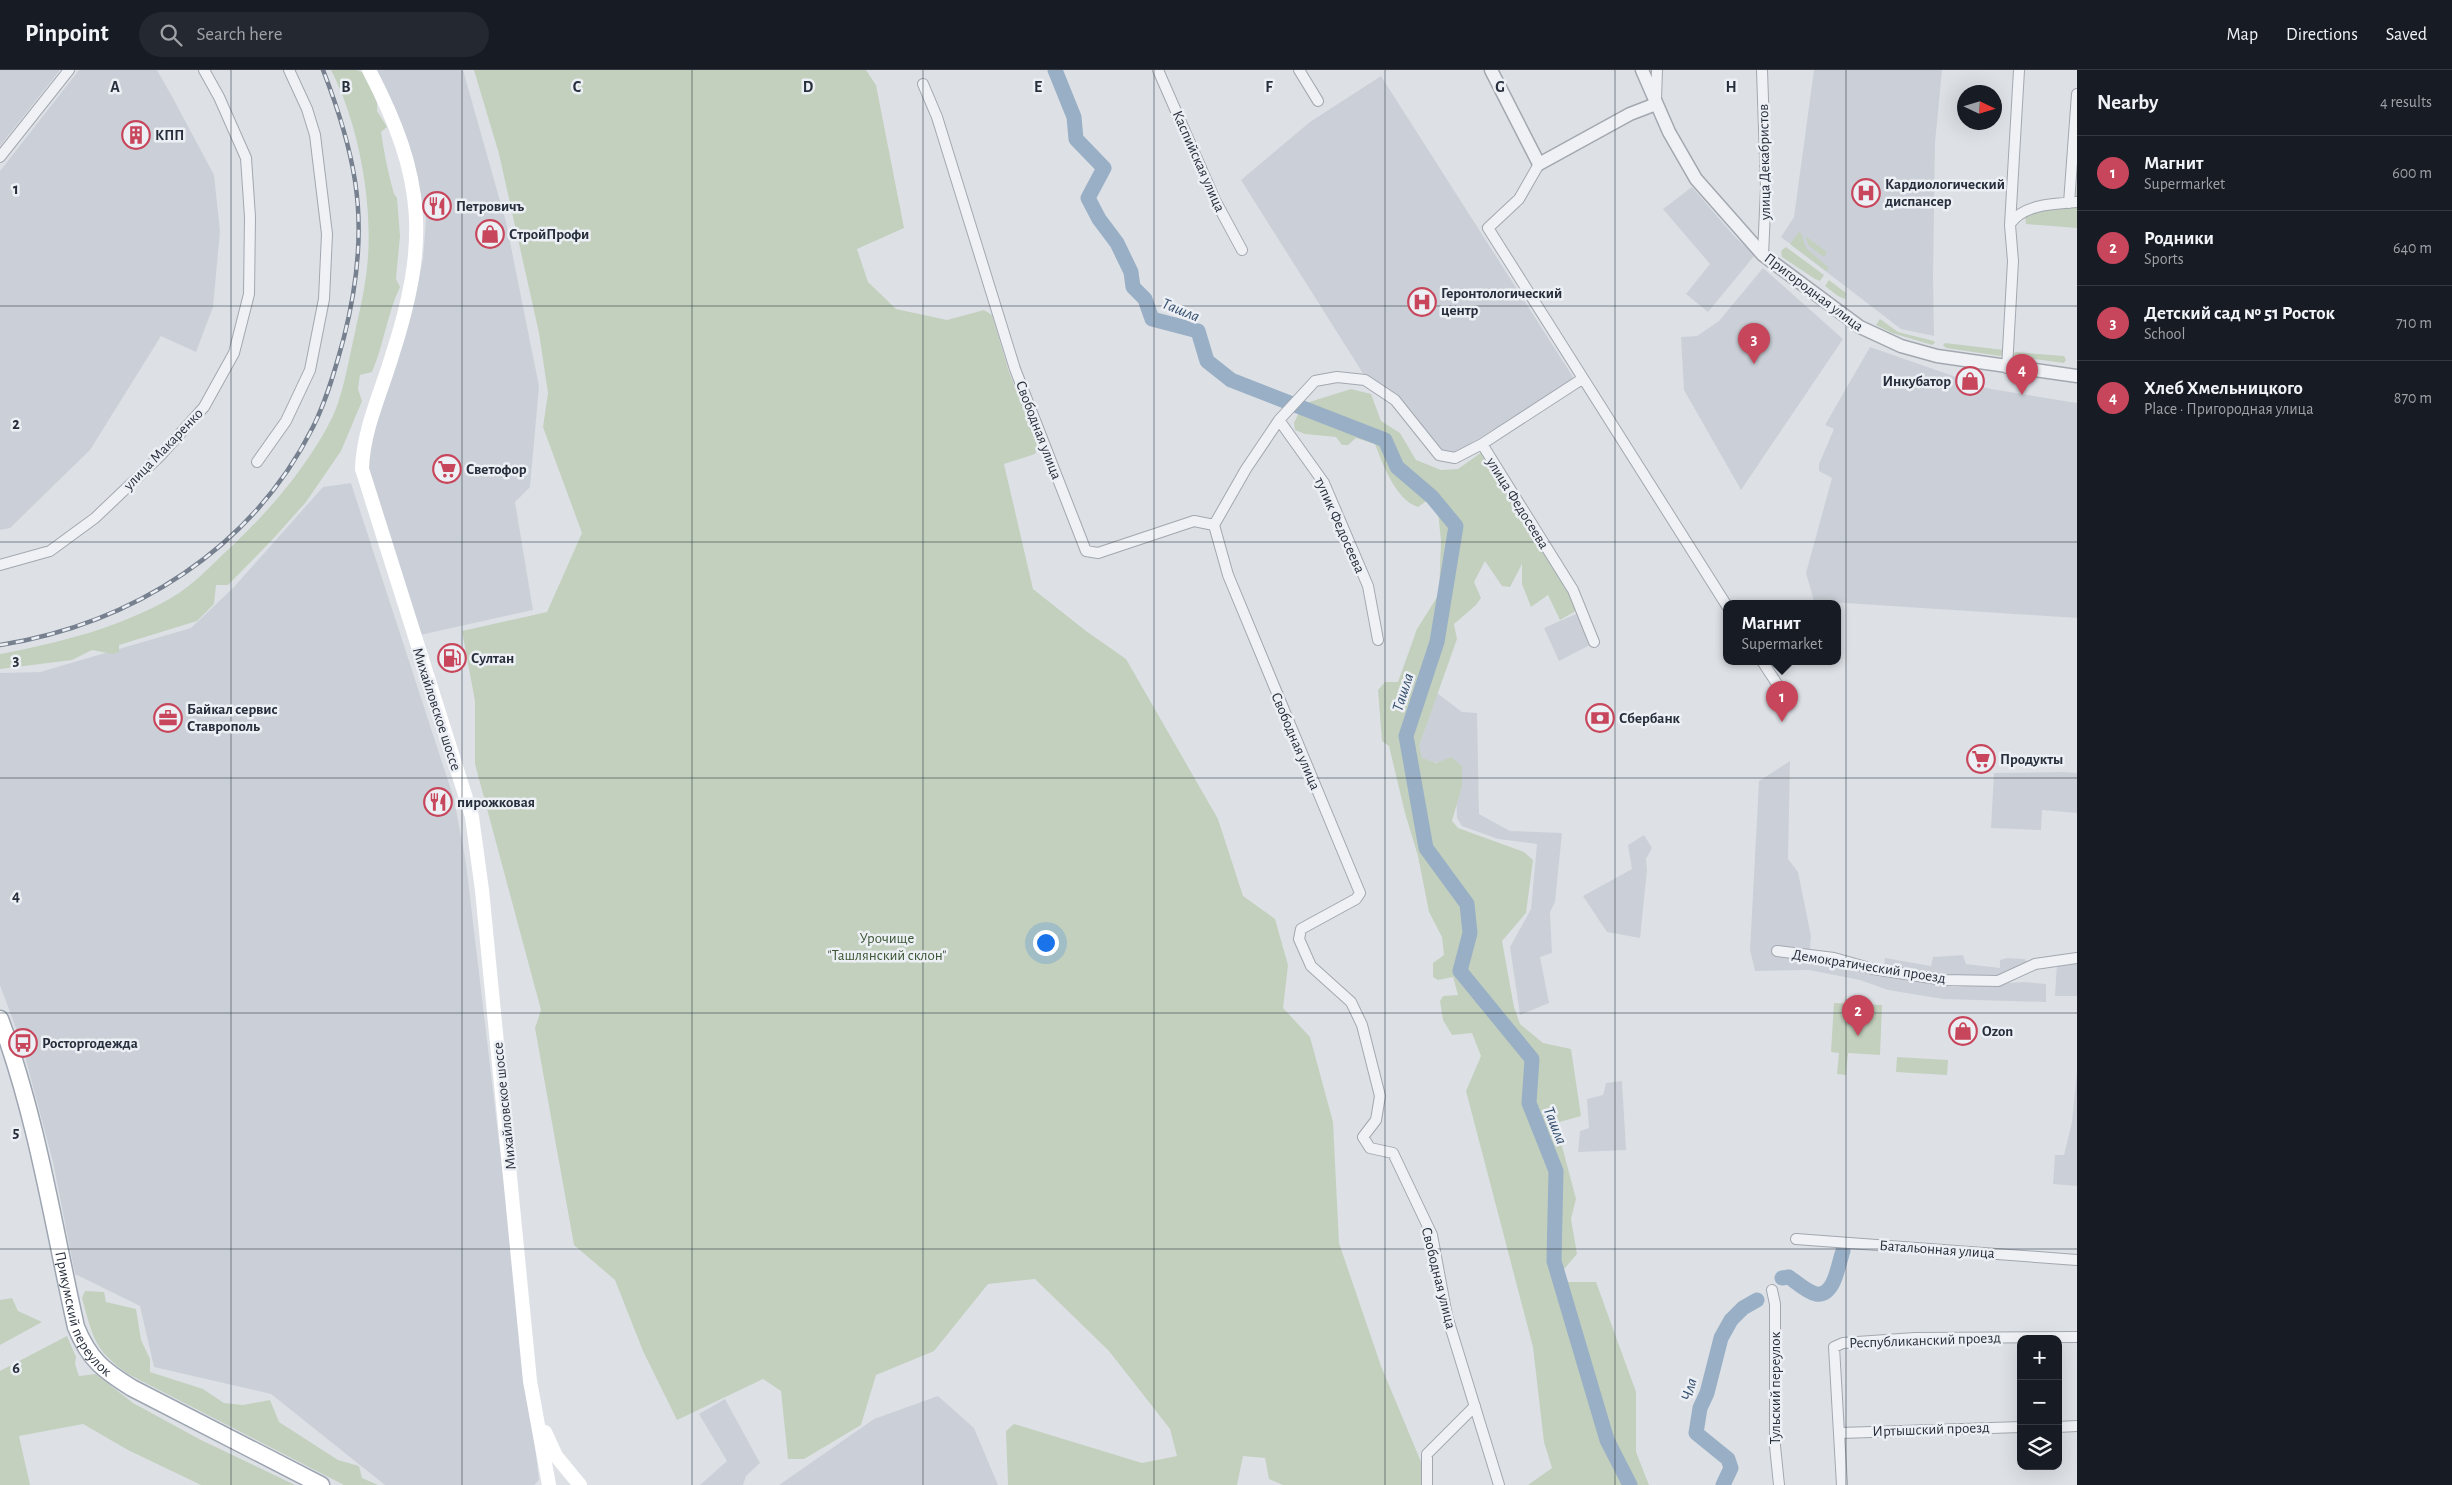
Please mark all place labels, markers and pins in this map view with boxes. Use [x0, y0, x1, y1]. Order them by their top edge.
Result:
building icon: КПП [121, 120, 151, 150]
place label: КПП [155, 128, 184, 143]
place label: Кардиологический диспансер [1885, 177, 2005, 209]
hospital icon: Кардиологический диспансер [1851, 178, 1881, 208]
restaurant icon: Петровичъ [422, 191, 452, 221]
place label: Петровичъ [456, 199, 524, 214]
shop icon: СтройПрофи [475, 219, 505, 249]
place label: СтройПрофи [509, 227, 589, 242]
place label: Геронтологический центр [1441, 286, 1562, 318]
hospital icon: Геронтологический центр [1407, 287, 1437, 317]
pin: 3 [1738, 323, 1770, 364]
pin: 4 [2006, 354, 2038, 395]
shop icon: Инкубатор [1955, 366, 1985, 396]
place label: Инкубатор [1882, 374, 1951, 389]
supermarket icon: Светофор [432, 454, 462, 484]
place label: Светофор [466, 462, 527, 477]
fuel station icon: Султан [437, 643, 467, 673]
place label: Султан [471, 651, 514, 666]
pin: 1 [1766, 681, 1798, 722]
place label: Байкал сервис Ставрополь [187, 702, 278, 734]
office icon: Байкал сервис Ставрополь [153, 703, 183, 733]
bank icon: Сбербанк [1585, 703, 1615, 733]
place label: Сбербанк [1619, 711, 1681, 726]
supermarket icon: Продукты [1966, 744, 1996, 774]
place label: Продукты [2000, 752, 2063, 767]
restaurant icon: пирожковая [423, 787, 453, 817]
place label: пирожковая [457, 795, 535, 810]
pin: 2 [1842, 995, 1874, 1036]
shop icon: Ozon [1948, 1016, 1978, 1046]
place label: Ozon [1982, 1024, 2013, 1039]
bus stop icon: Росторгодежда [8, 1028, 38, 1058]
place label: Росторгодежда [42, 1036, 138, 1051]

